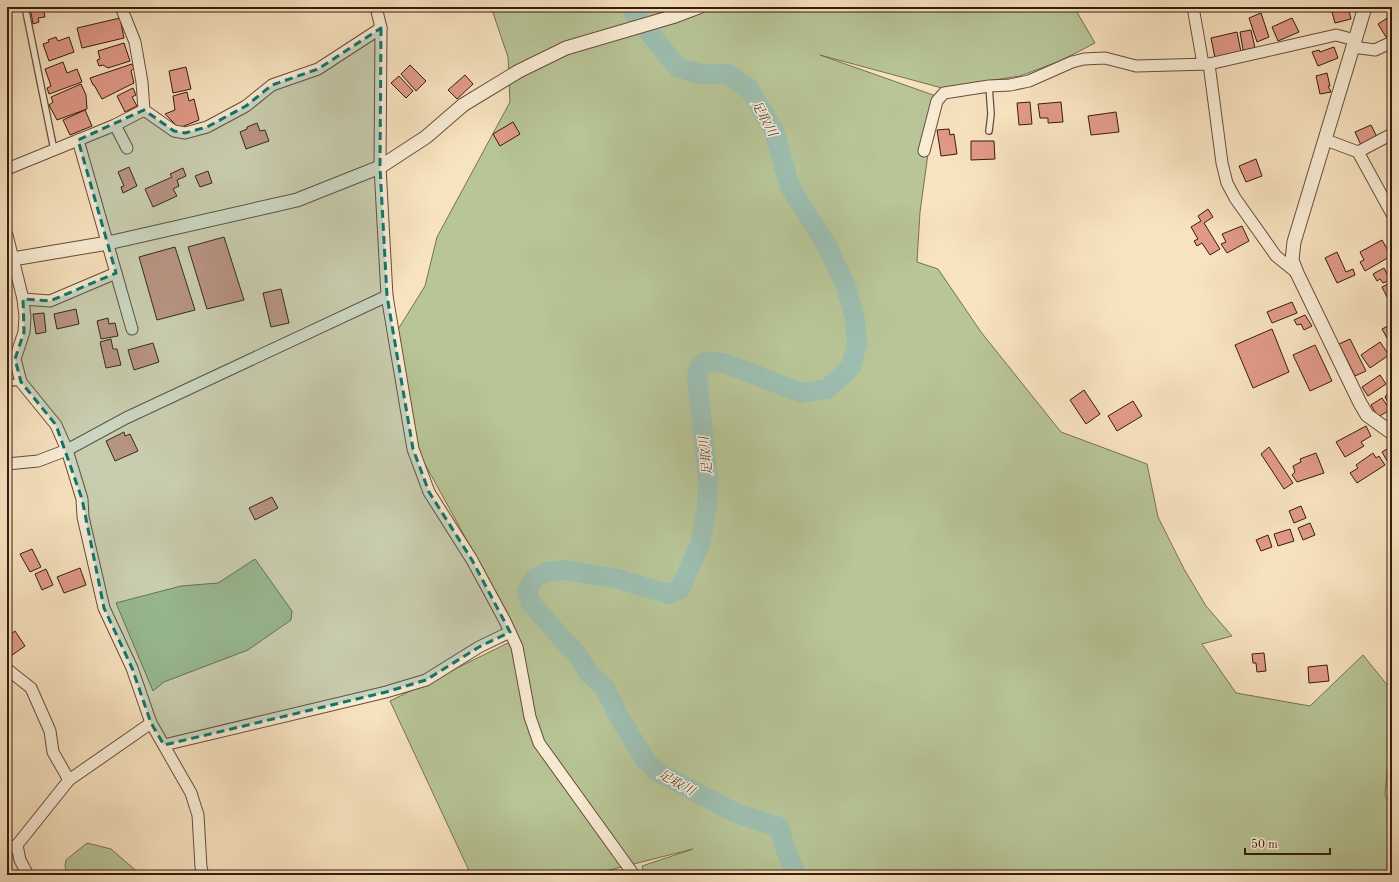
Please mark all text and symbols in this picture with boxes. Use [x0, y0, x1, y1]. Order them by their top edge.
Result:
water label: 足取川 [749, 98, 780, 141]
water label: 足取川 [697, 434, 715, 476]
water label: 足取川 [656, 767, 699, 800]
scale bar [1245, 830, 1330, 856]
text: 50 m [1251, 838, 1278, 851]

